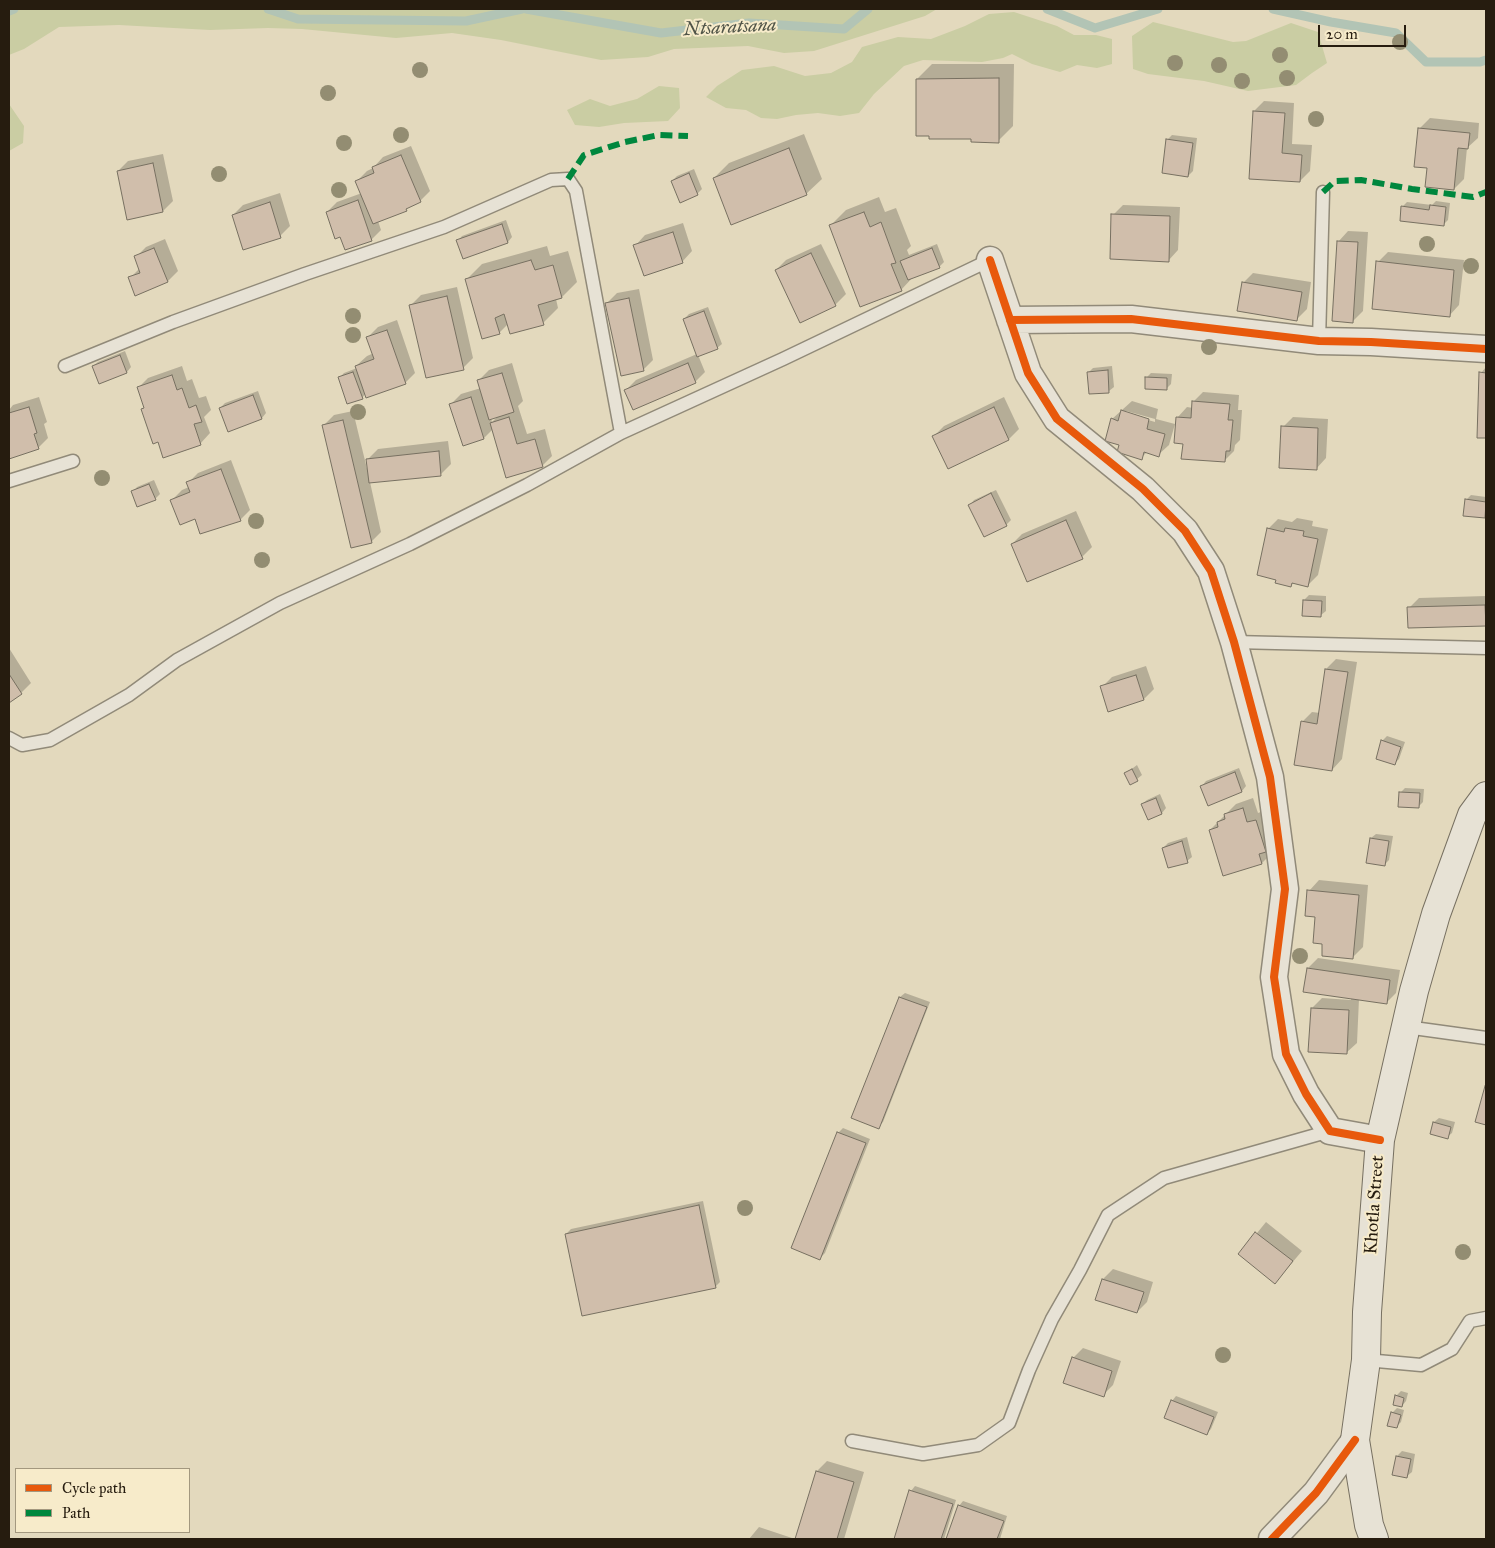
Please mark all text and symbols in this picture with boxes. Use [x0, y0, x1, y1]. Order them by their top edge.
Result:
water label: Ntsaratsana [683, 14, 777, 42]
scale bar [1320, 15, 1408, 47]
text: 20 m [1326, 25, 1358, 43]
street label: Khotla Street [1361, 1155, 1389, 1255]
legend [15, 1468, 190, 1533]
text: Cycle path [62, 1479, 126, 1497]
text: Path [62, 1504, 90, 1522]

